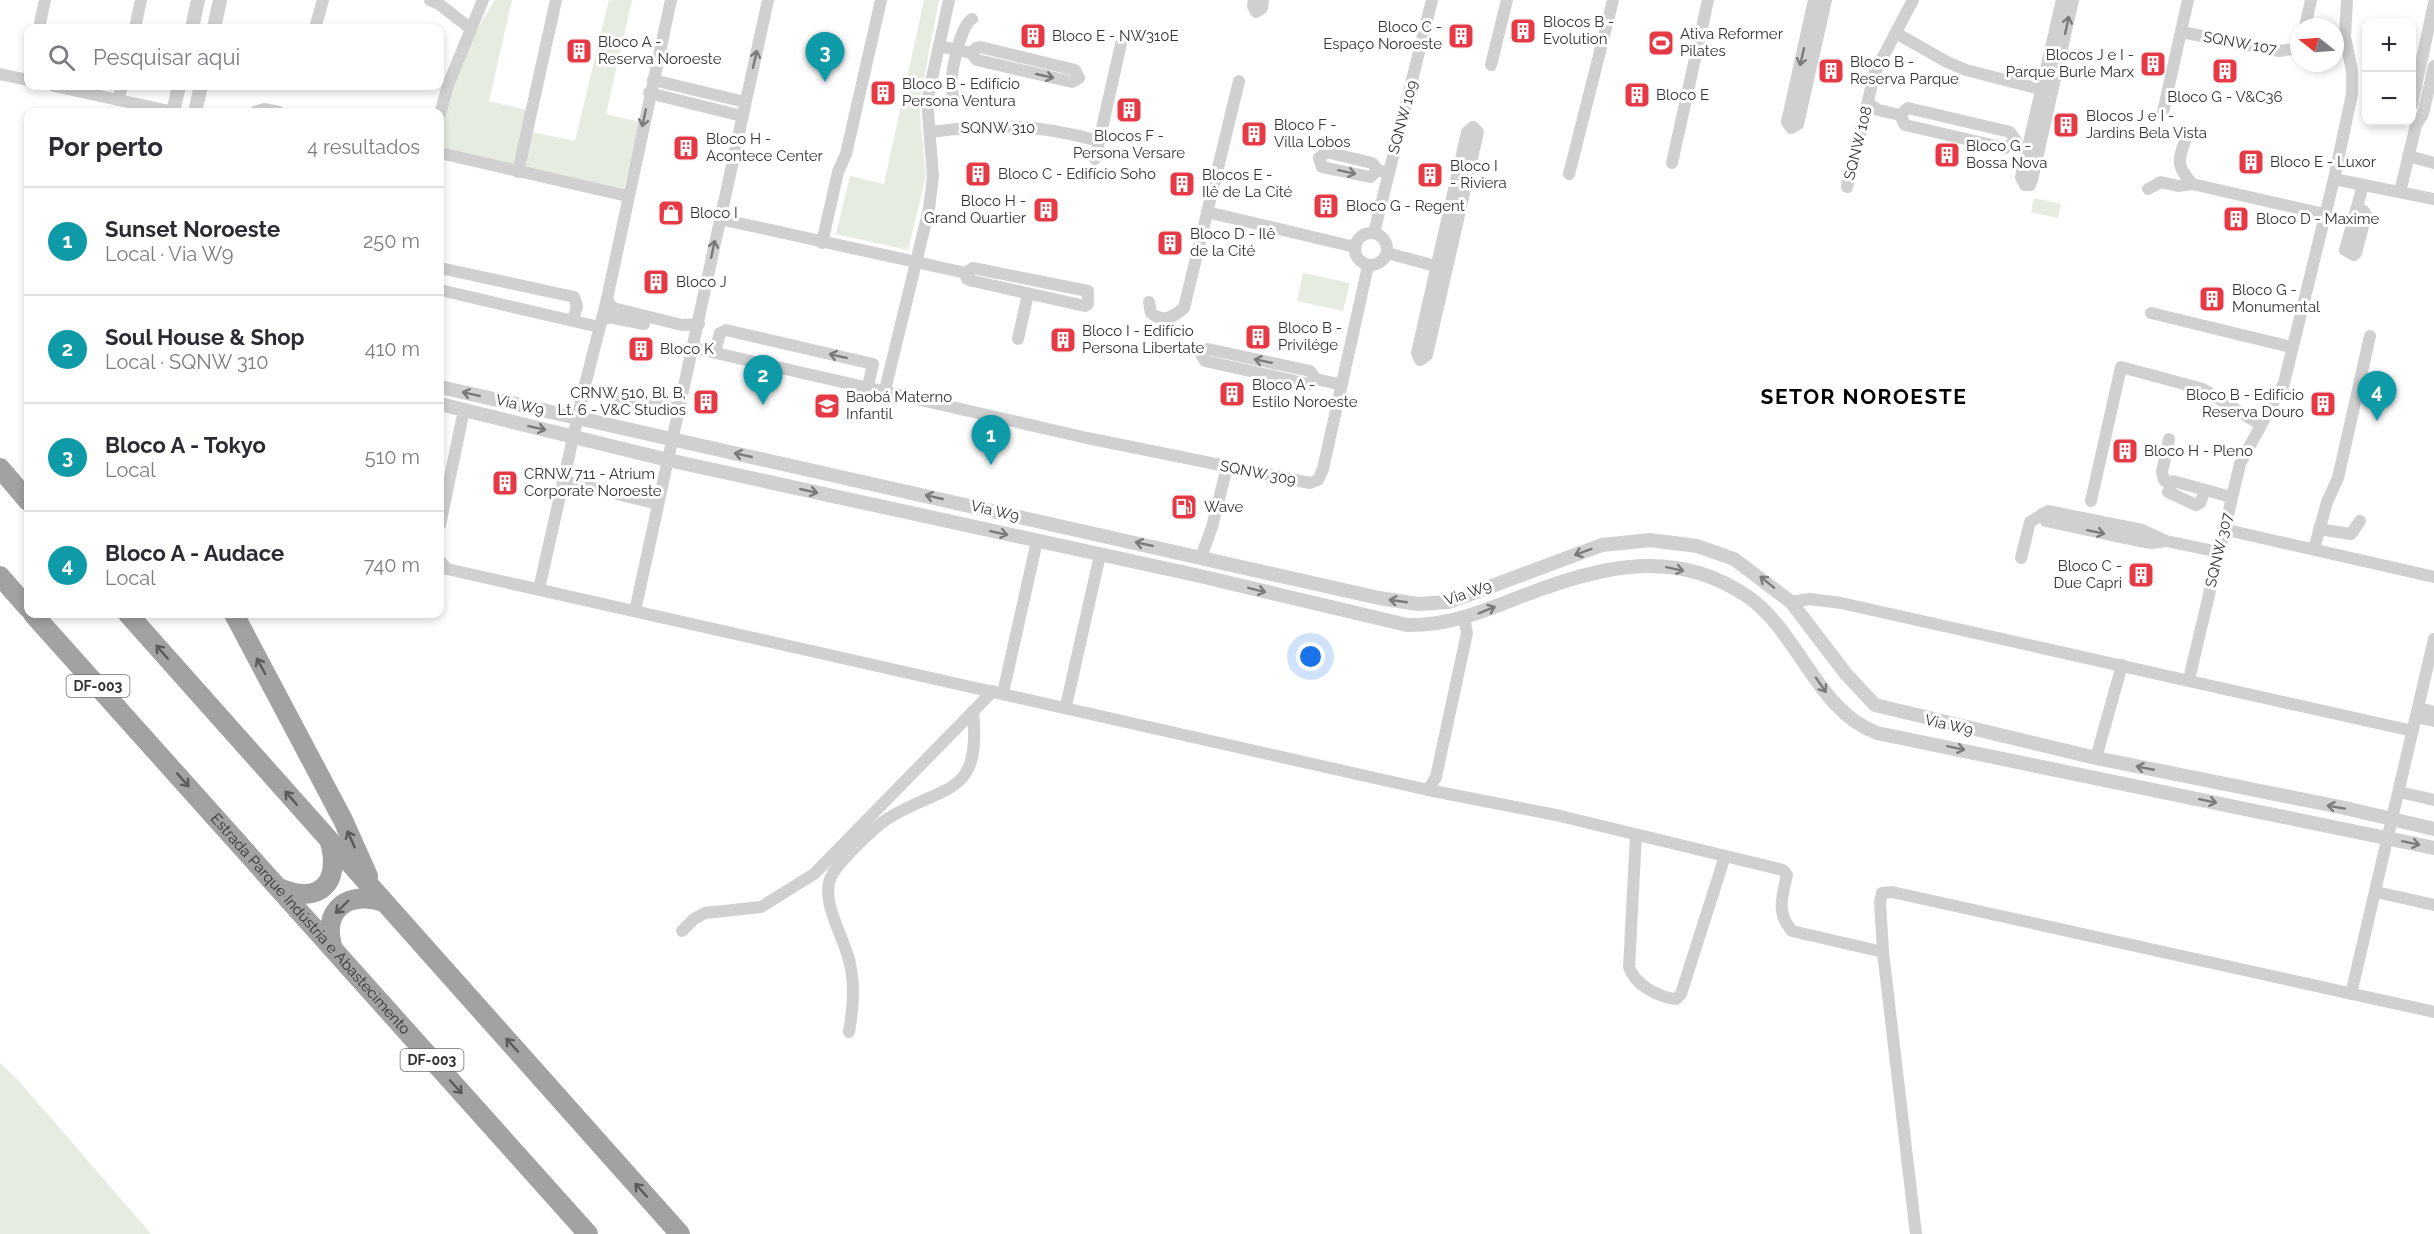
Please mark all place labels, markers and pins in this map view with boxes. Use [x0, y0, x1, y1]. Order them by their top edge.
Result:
place label: Blocos B - Evolution [1543, 13, 1614, 48]
building icon: Blocos B - Evolution [1508, 16, 1538, 46]
place label: Bloco C - Espaço Noroeste [1323, 18, 1442, 53]
building icon: Bloco E - NW310E [1018, 21, 1048, 51]
building icon: Bloco C - Espaço Noroeste [1446, 21, 1476, 51]
place label: Ativa Reformer Pilates [1680, 25, 1784, 60]
place label: Bloco E - NW310E [1052, 27, 1179, 45]
sports icon: Ativa Reformer Pilates [1646, 28, 1676, 58]
pin: 3 [806, 32, 844, 82]
place label: Bloco A - Reserva Noroeste [598, 33, 722, 68]
building icon: Bloco A - Reserva Noroeste [564, 36, 594, 66]
place label: Blocos J e I - Parque Burle Marx [2006, 46, 2134, 81]
building icon: Blocos J e I - Parque Burle Marx [2138, 49, 2168, 79]
place label: Bloco B - Reserva Parque [1850, 53, 1959, 88]
building icon: Bloco B - Reserva Parque [1816, 56, 1846, 86]
building icon: Bloco G - V&C36 [2210, 56, 2240, 86]
place label: Bloco B - Edifício Persona Ventura [902, 75, 1020, 110]
building icon: Bloco B - Edifício Persona Ventura [868, 78, 898, 108]
building icon: Bloco E [1622, 80, 1652, 110]
place label: Bloco E [1656, 86, 1709, 104]
place label: Bloco G - V&C36 [2167, 88, 2283, 106]
building icon: Blocos F - Persona Versare [1114, 95, 1144, 125]
place label: Blocos J e I - Jardins Bela Vista [2086, 107, 2207, 142]
building icon: Blocos J e I - Jardins Bela Vista [2051, 110, 2081, 140]
place label: Bloco F - Villa Lobos [1274, 116, 1351, 151]
building icon: Bloco F - Villa Lobos [1239, 119, 1269, 149]
place label: Blocos F - Persona Versare [1073, 127, 1185, 162]
place label: Bloco H - Acontece Center [706, 130, 824, 165]
building icon: Bloco H - Acontece Center [671, 133, 701, 163]
place label: Bloco G - Bossa Nova [1966, 137, 2048, 172]
building icon: Bloco G - Bossa Nova [1932, 140, 1962, 170]
building icon: Bloco E - Luxor [2236, 147, 2266, 177]
place label: Bloco E - Luxor [2270, 153, 2377, 171]
place label: Bloco I - Riviera [1450, 157, 1507, 192]
building icon: Bloco C - Edifício Soho [963, 159, 993, 189]
building icon: Bloco I - Riviera [1415, 160, 1445, 190]
place label: Bloco C - Edifício Soho [998, 165, 1156, 183]
place label: Blocos E - Ilê de La Cité [1202, 166, 1293, 201]
building icon: Blocos E - Ilê de La Cité [1167, 169, 1197, 199]
building icon: Bloco G - Regent [1311, 191, 1341, 221]
place label: Bloco H - Grand Quartier [924, 192, 1027, 227]
building icon: Bloco H - Grand Quartier [1031, 195, 1061, 225]
place label: Bloco G - Regent [1346, 197, 1465, 215]
shop icon: Bloco I [656, 198, 686, 228]
place label: Bloco I [690, 204, 738, 222]
building icon: Bloco D - Maxime [2221, 204, 2251, 234]
place label: Bloco D - Maxime [2256, 210, 2379, 228]
place label: Bloco D - Ilê de la Cité [1190, 225, 1275, 260]
building icon: Bloco D - Ilê de la Cité [1155, 228, 1185, 258]
building icon: Bloco J [641, 267, 671, 297]
place label: Bloco J [676, 273, 727, 291]
place label: Bloco G - Monumental [2232, 281, 2321, 316]
building icon: Bloco G - Monumental [2197, 284, 2227, 314]
place label: Bloco B - Privilége [1278, 319, 1342, 354]
place label: Bloco I - Edifício Persona Libertate [1082, 322, 1205, 357]
building icon: Bloco B - Privilége [1243, 322, 1273, 352]
building icon: Bloco I - Edifício Persona Libertate [1048, 325, 1078, 355]
building icon: Bloco K [626, 334, 656, 364]
place label: Bloco K [660, 340, 714, 358]
pin: 2 [744, 356, 783, 405]
pin: 4 [2358, 372, 2396, 421]
place label: Bloco A - Estilo Noroeste [1252, 376, 1358, 411]
building icon: Bloco A - Estilo Noroeste [1217, 379, 1247, 409]
place label: CRNW 510, Bl. B, Lt. 6 - V&C Studios [558, 384, 686, 419]
place label: Bloco B - Edifício Reserva Douro [2186, 386, 2304, 421]
building icon: CRNW 510, Bl. B, Lt. 6 - V&C Studios [691, 387, 721, 417]
place label: Baobá Materno Infantil [846, 388, 952, 423]
building icon: Bloco B - Edifício Reserva Douro [2308, 389, 2338, 419]
school or university icon: Baobá Materno Infantil [812, 391, 842, 421]
pin: 1 [972, 416, 1010, 465]
building icon: Bloco H - Pleno [2110, 436, 2140, 466]
place label: Bloco H - Pleno [2144, 442, 2253, 460]
place label: CRNW 711 - Atrium Corporate Noroeste [524, 465, 662, 500]
building icon: CRNW 711 - Atrium Corporate Noroeste [490, 468, 520, 498]
fuel station icon: Wave [1169, 492, 1199, 522]
place label: Wave [1204, 498, 1244, 516]
place label: Bloco C - Due Capri [2053, 557, 2122, 592]
building icon: Bloco C - Due Capri [2126, 560, 2156, 590]

